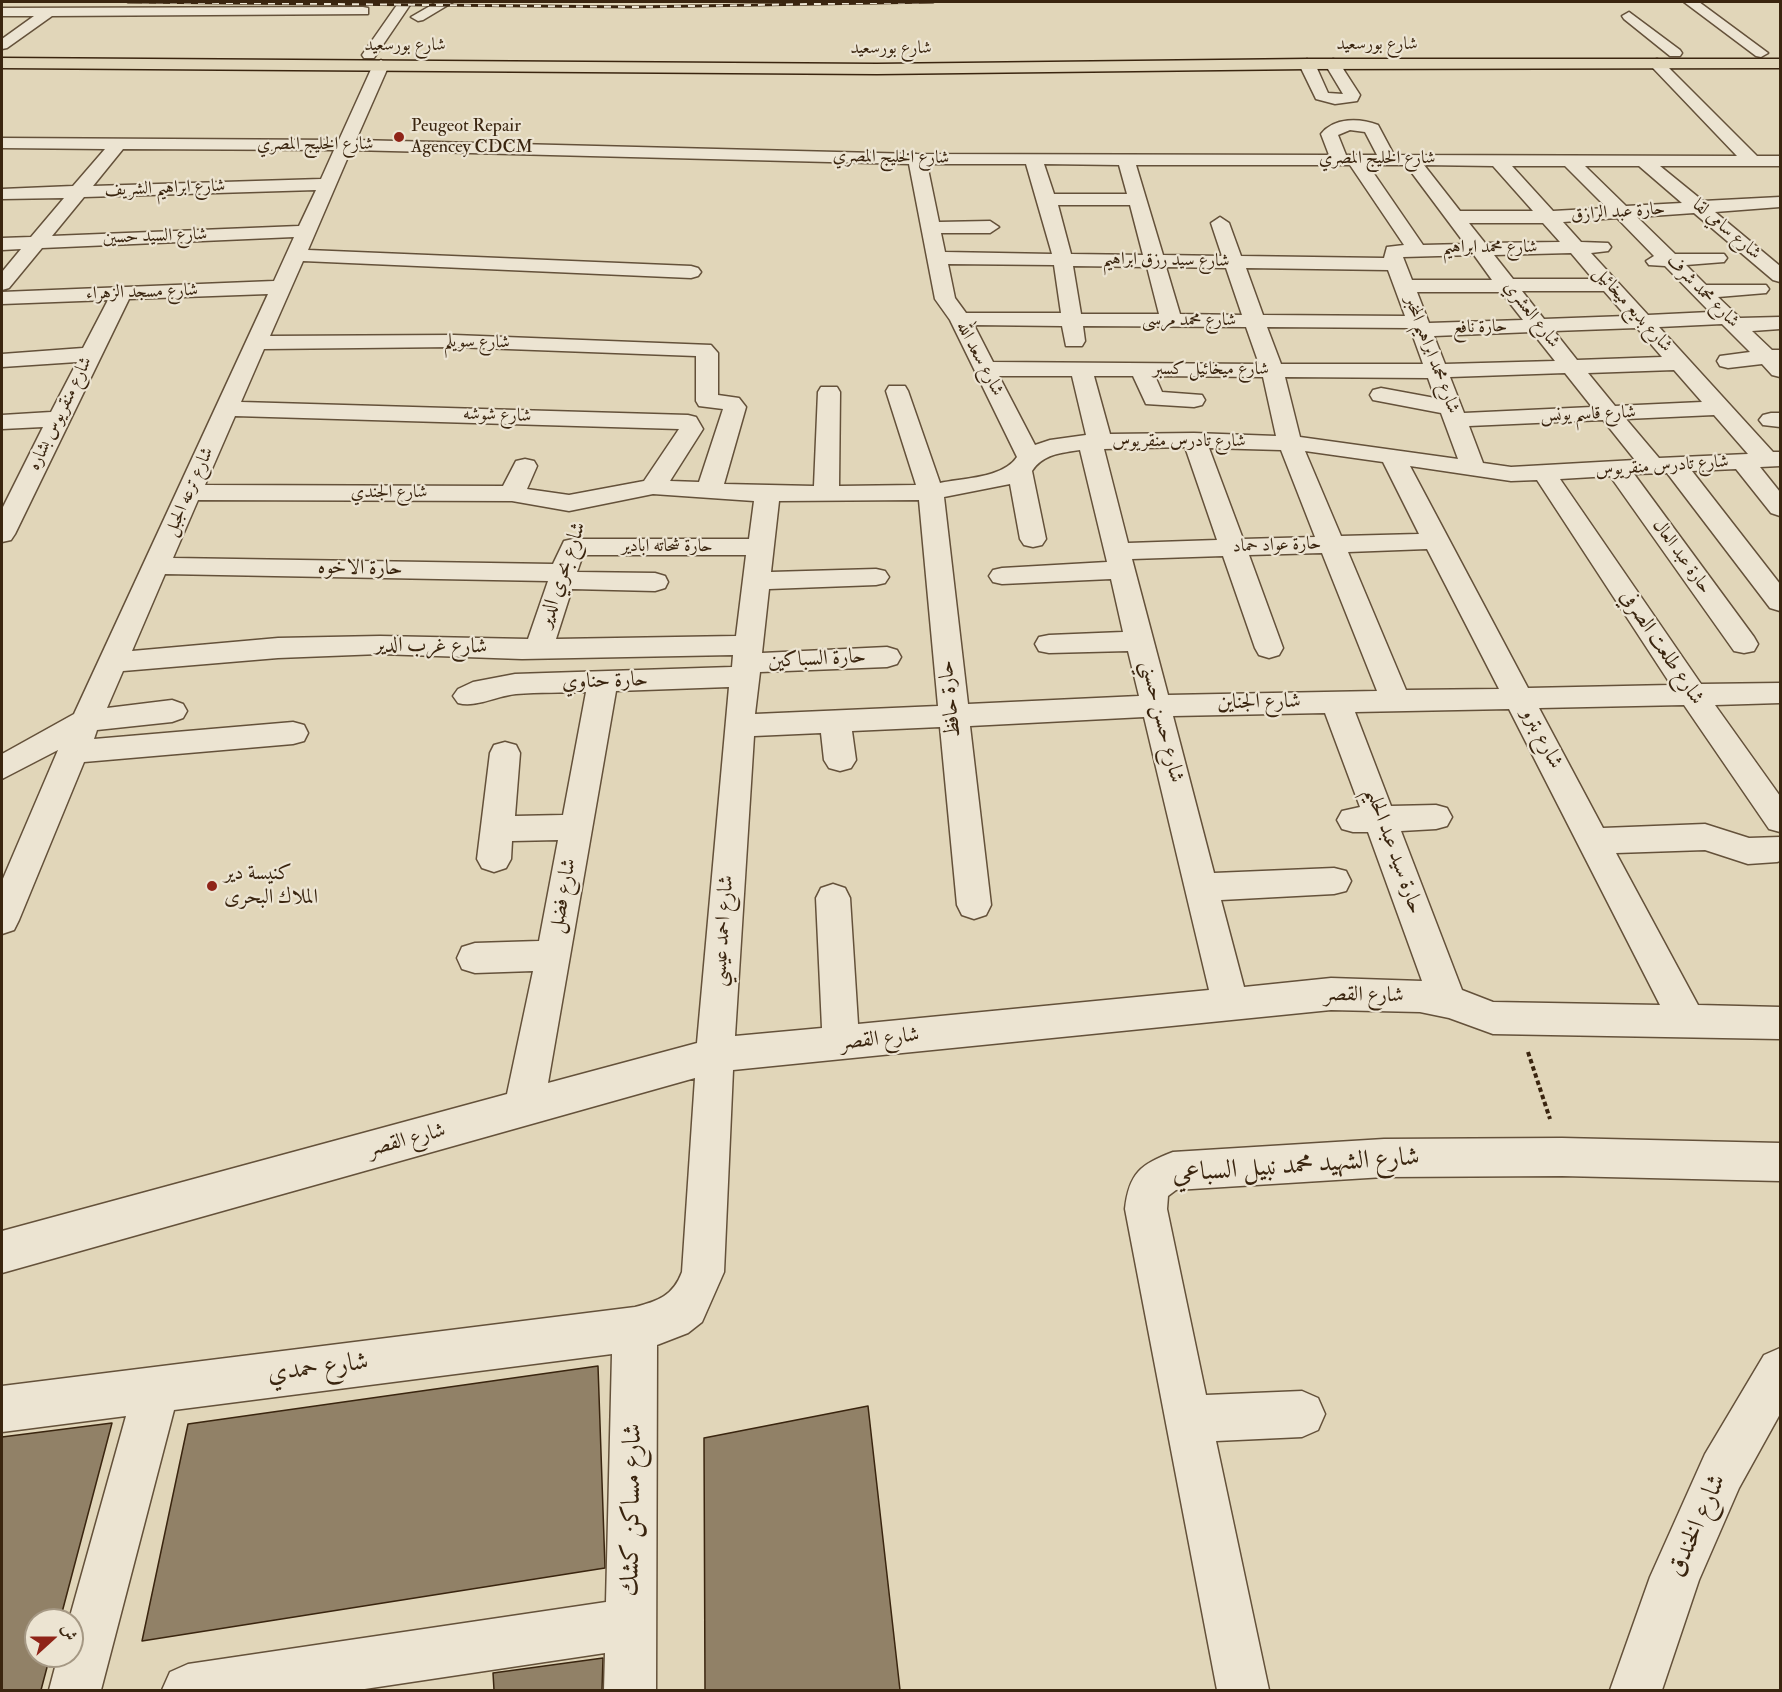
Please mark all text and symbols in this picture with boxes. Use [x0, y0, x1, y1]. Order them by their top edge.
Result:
street label: شارع بورسعيد [1336, 34, 1418, 56]
street label: شارع بورسعيد [364, 35, 446, 57]
street label: شارع بورسعيد [850, 38, 932, 60]
place label: Peugeot Repair Agencey CDCM [411, 116, 533, 158]
marker: Peugeot Repair Agencey CDCM [392, 130, 406, 144]
street label: شارع الخليج المصري [257, 134, 373, 156]
street label: شارع الخليج المصري [832, 146, 950, 170]
street label: شارع الخليج المصري [1319, 148, 1435, 170]
street label: شارع ابراهيم الشريف [104, 176, 226, 202]
street label: شارع سامي لقا [1687, 195, 1765, 265]
street label: حارة عبد الرازق [1570, 199, 1666, 227]
street label: شارع السيد حسين [102, 224, 208, 250]
street label: شارع محمد ابراهيم [1442, 237, 1538, 259]
street label: شارع سيد رزق ابراهيم [1102, 249, 1230, 273]
street label: شارع محمد شرف [1661, 251, 1743, 333]
street label: شارع بديع ميخائيل [1588, 263, 1676, 357]
street label: شارع العشري [1498, 277, 1564, 353]
street label: شارع مسجد الزهراء [86, 280, 198, 306]
street label: شارع محمد ابراهيم المخبر [1399, 293, 1463, 417]
street label: شارع محمد مرسى [1142, 310, 1236, 332]
street label: حارة نافع [1452, 316, 1508, 340]
street label: شارع سعد الله [950, 318, 1008, 400]
street label: شارع سويلم [444, 332, 510, 354]
street label: شارع منقريوس بشاره [24, 354, 98, 474]
street label: شارع ميخائيل كسبر [1153, 359, 1269, 381]
street label: شارع قاسم يونس [1540, 403, 1636, 427]
street label: شارع شوشه [462, 404, 532, 428]
street label: شارع تادرس منقريوس [1112, 431, 1246, 453]
street label: شارع ترعه الجبل [161, 444, 219, 540]
street label: شارع تادرس منقريوس [1595, 452, 1729, 482]
street label: شارع الجندي [351, 482, 427, 504]
street label: حارة عبد العال [1647, 516, 1715, 598]
street label: شارع بحري الدير [533, 519, 593, 631]
street label: حارة عواد حماد [1232, 534, 1322, 558]
street label: حارة شحاته ابادير [621, 536, 713, 558]
street label: حارة الاخوه [317, 556, 403, 582]
street label: شارع طلعت الصرفي [1613, 586, 1709, 710]
street label: شارع غرب الدير [375, 633, 487, 661]
street label: حارة السباكين [767, 645, 867, 675]
street label: شارع حسن حسني [1134, 658, 1188, 786]
street label: حارة حافظ [934, 659, 968, 739]
street label: حارة حناوي [561, 668, 649, 696]
street label: شارع الجناين [1217, 690, 1301, 716]
street label: شارع بترو [1515, 704, 1567, 774]
street label: حارة سيد عبد الحليم [1358, 784, 1428, 918]
street label: شارع فضل [545, 857, 583, 935]
place label: كنيسة دير الملاك البحرى [224, 861, 318, 911]
street label: شارع احمد عيسي [708, 874, 740, 988]
marker: كنيسة دير الملاك البحرى [205, 879, 219, 893]
street label: شارع القصر [1324, 983, 1404, 1009]
street label: شارع القصر [839, 1023, 921, 1057]
street label: شارع القصر [365, 1119, 449, 1163]
street label: شارع الشهيد محمد نبيل السباعي [1171, 1143, 1421, 1191]
street label: شارع حمدي [266, 1347, 370, 1391]
street label: شارع مساكن كشك [616, 1423, 650, 1597]
street label: شارع الخندق [1662, 1470, 1734, 1582]
north arrow [24, 1608, 84, 1668]
text: ش [57, 1621, 81, 1643]

